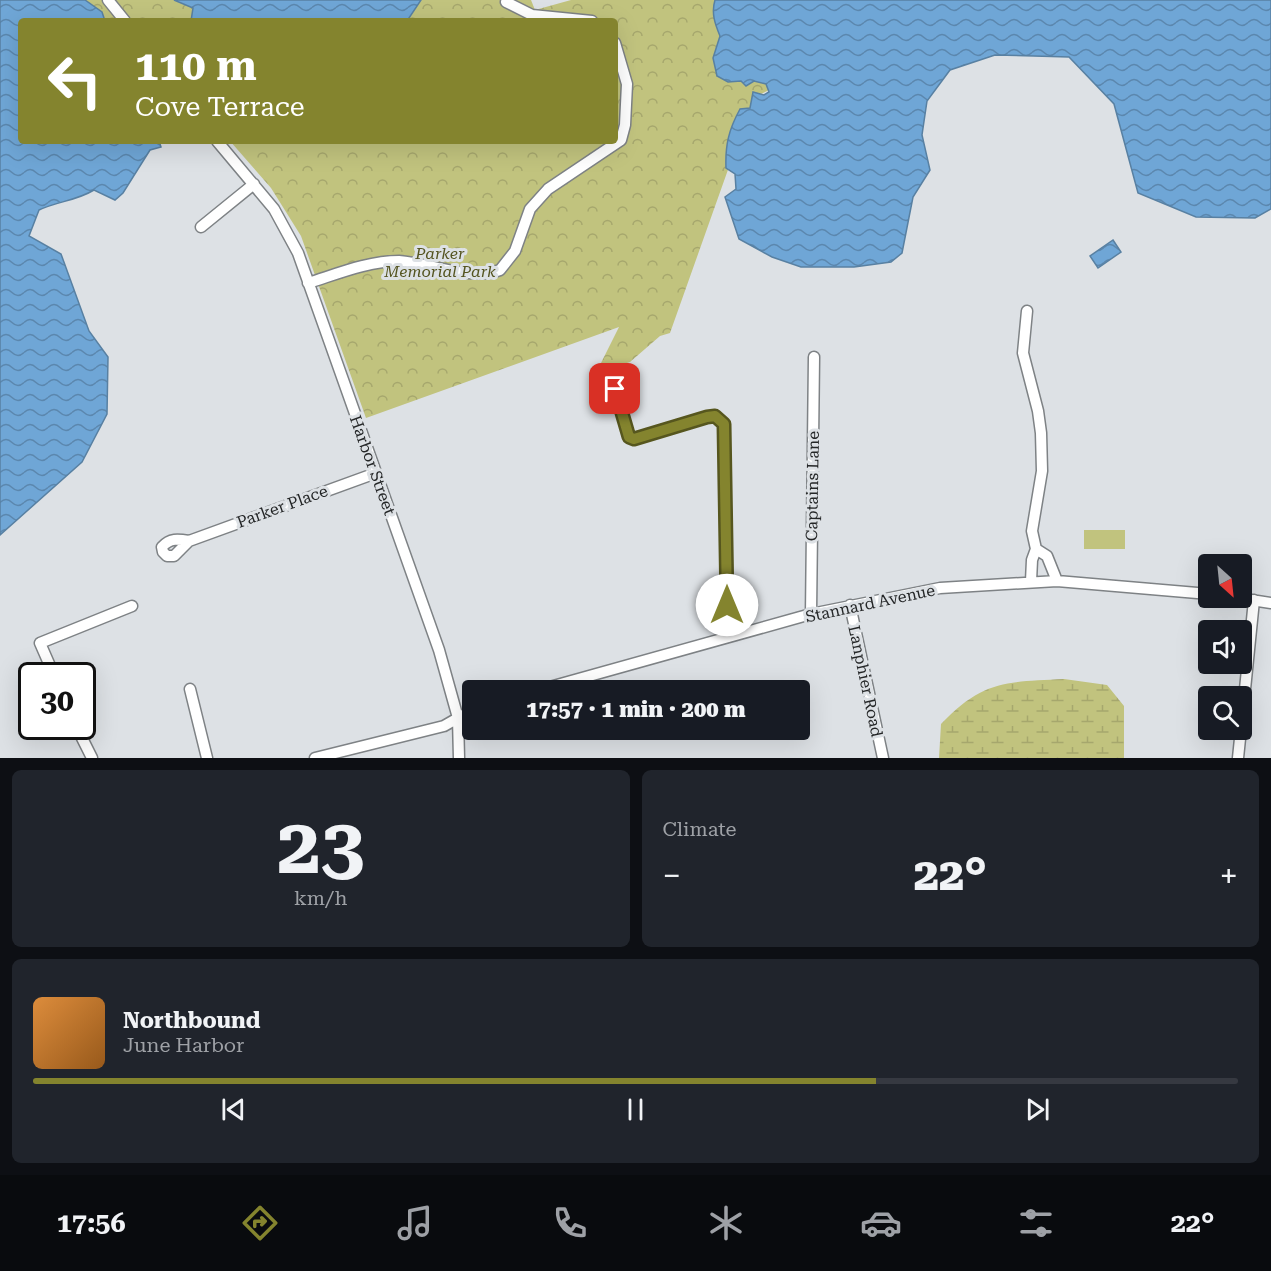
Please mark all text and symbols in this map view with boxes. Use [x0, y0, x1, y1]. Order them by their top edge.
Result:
text: 110 m [135, 41, 257, 90]
icon: left [36, 42, 114, 120]
text: Cove Terrace [135, 91, 305, 123]
park label: Parker Memorial Park [383, 244, 496, 281]
pin [589, 363, 640, 414]
icon: arrive [598, 372, 631, 405]
street label: Harbor Street [346, 413, 399, 518]
street label: Captains Lane [802, 431, 823, 541]
street label: Parker Place [234, 481, 331, 532]
north arrow [1198, 554, 1252, 608]
map controls [1198, 554, 1252, 740]
position arrow [695, 573, 759, 637]
street label: Stannard Avenue [804, 580, 937, 626]
button: sound [1198, 620, 1252, 674]
street label: Lanphier Road [844, 624, 887, 739]
speed limit sign: 30 [18, 662, 96, 740]
button: search [1198, 686, 1252, 740]
text: 17:57 · 1 min · 200 m [526, 697, 746, 722]
text: 23 [277, 801, 364, 892]
text: Climate [663, 817, 737, 841]
text: 22° [914, 848, 987, 901]
text: − [663, 856, 681, 895]
text: + [1220, 856, 1238, 895]
text: km/h [294, 886, 348, 910]
text: Northbound [123, 1008, 261, 1033]
text: June Harbor [123, 1033, 244, 1057]
icon: previous [217, 1093, 250, 1126]
icon: pause [619, 1093, 652, 1126]
icon: next [1021, 1093, 1054, 1126]
icon: directions [239, 1202, 281, 1244]
icon: music [394, 1202, 436, 1244]
icon: phone [549, 1202, 591, 1244]
icon: climate [705, 1202, 747, 1244]
icon: car [860, 1202, 902, 1244]
icon: filters [1015, 1202, 1057, 1244]
text: 17:56 [57, 1207, 126, 1239]
text: 22° [1171, 1207, 1214, 1239]

